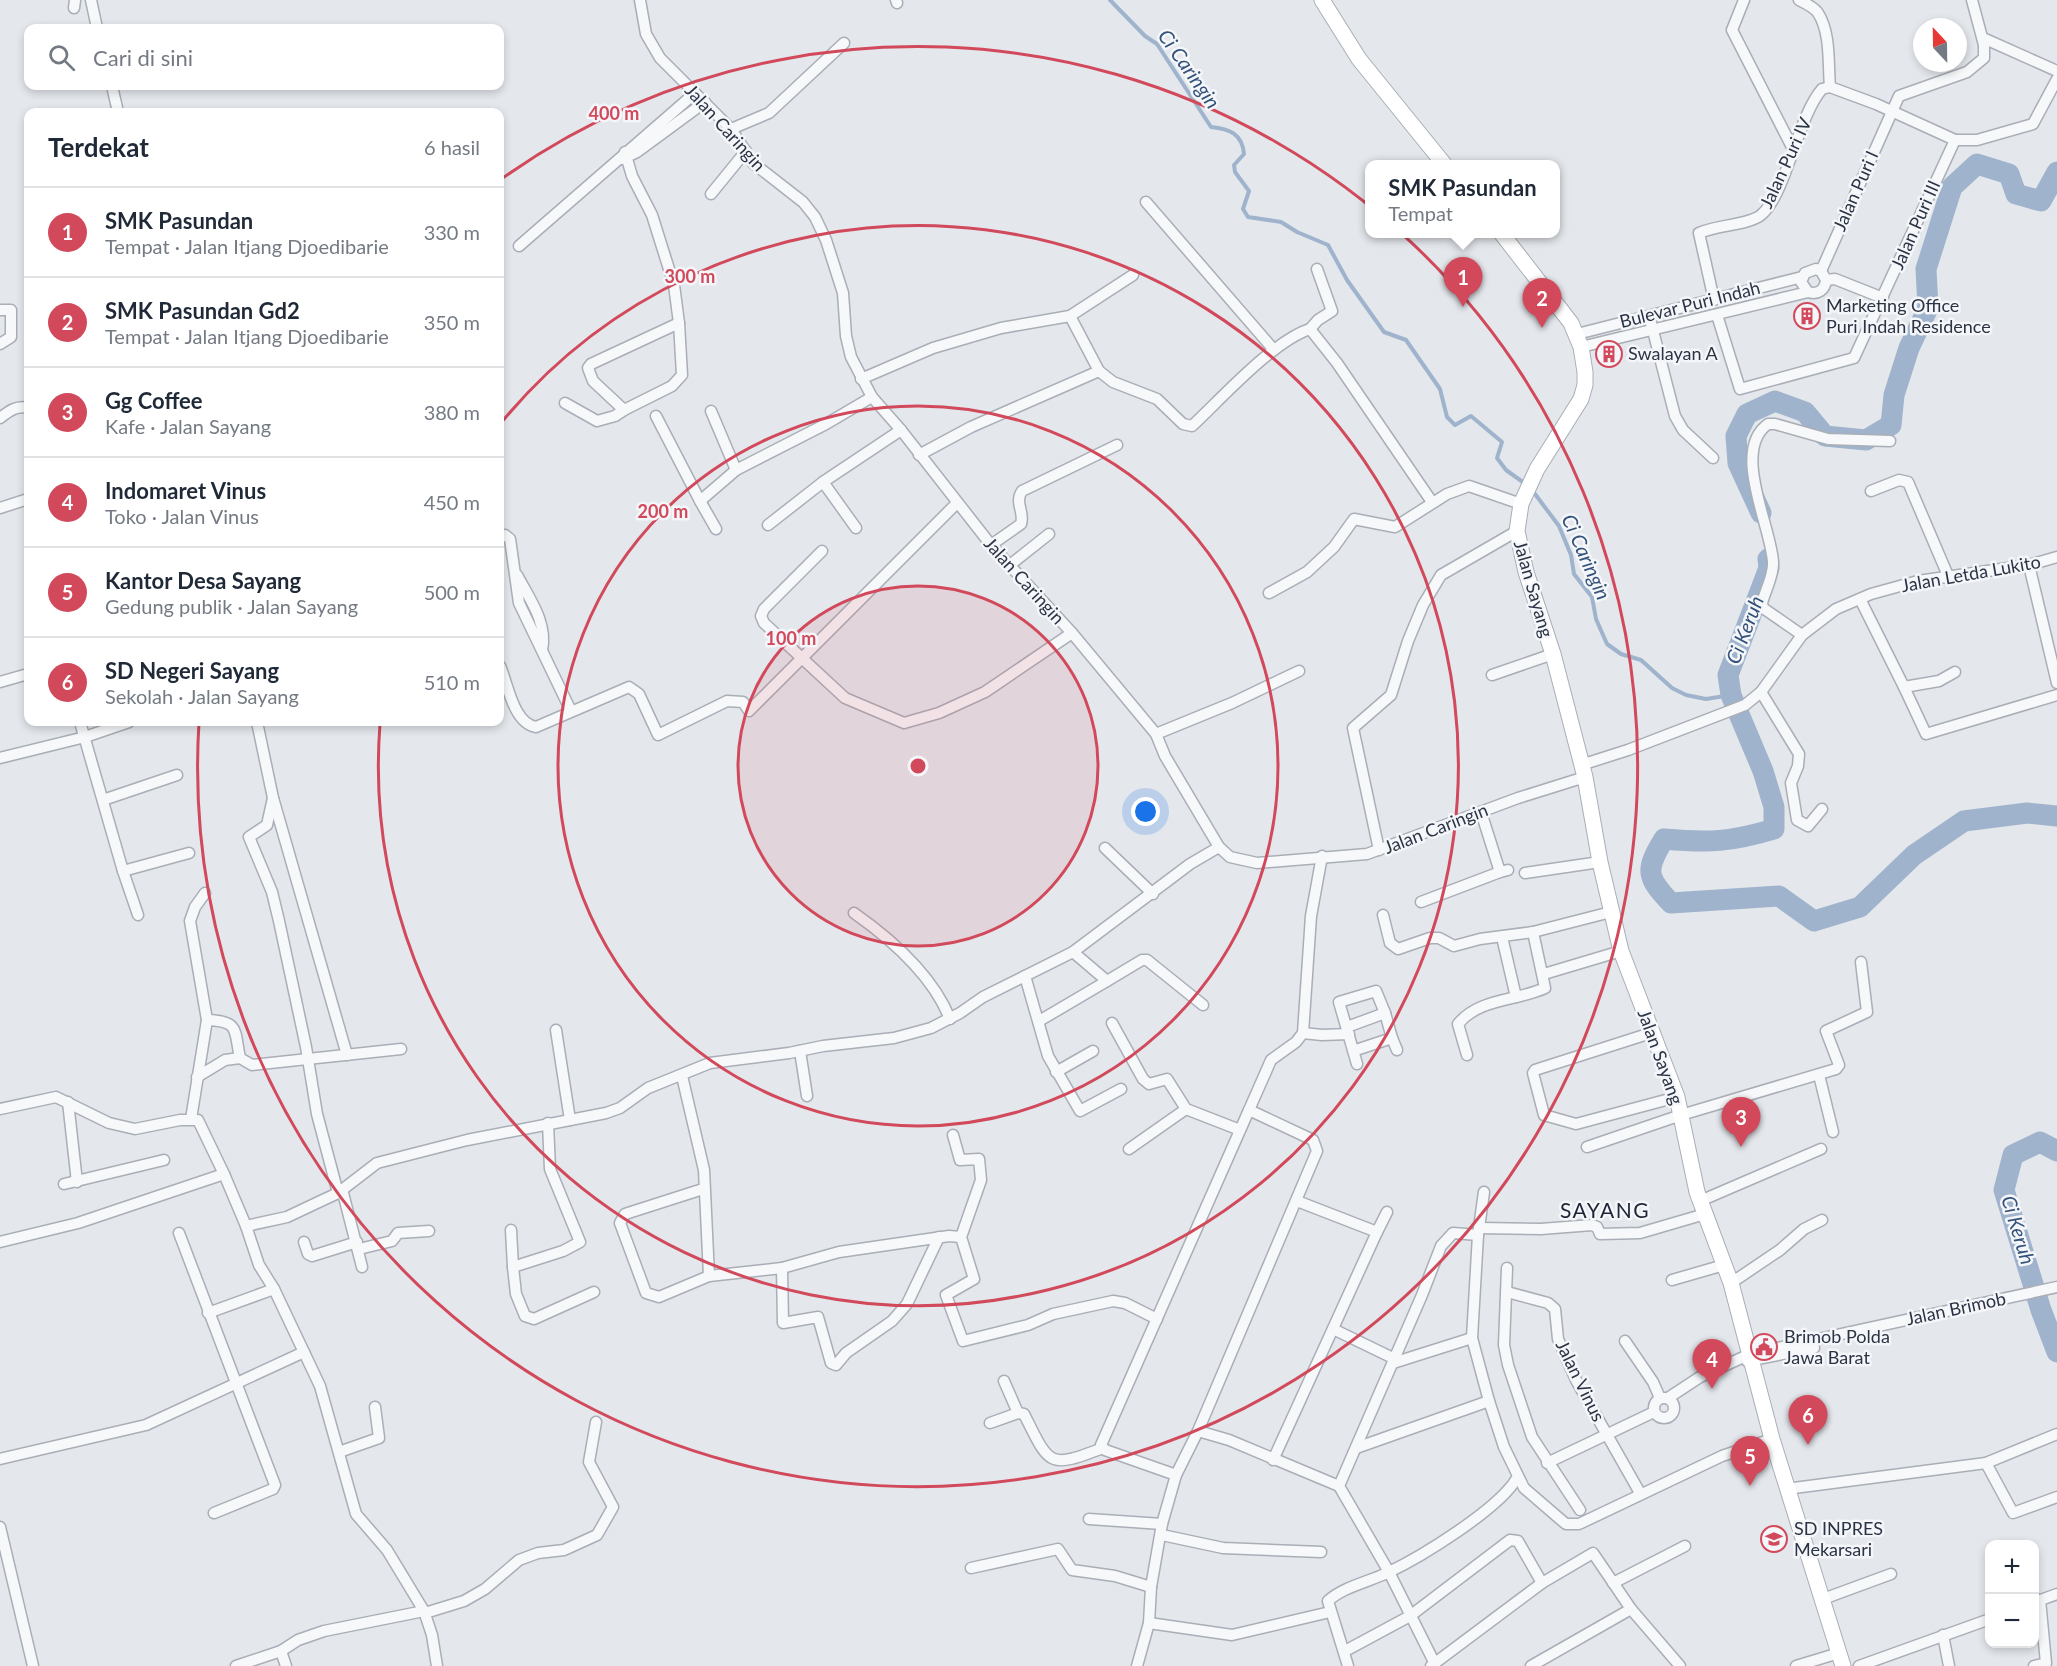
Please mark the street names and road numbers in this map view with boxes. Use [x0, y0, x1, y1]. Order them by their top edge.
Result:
street label: Jalan Caringin [681, 79, 771, 175]
street label: Jalan Puri IV [1755, 113, 1816, 211]
street label: Jalan Puri I [1828, 147, 1882, 234]
street label: Jalan Puri III [1886, 177, 1945, 273]
street label: Bulevar Puri Indah [1617, 276, 1762, 332]
street label: Jalan Caringin [980, 532, 1070, 628]
street label: Jalan Sayang [1510, 538, 1558, 640]
street label: Jalan Letda Lukito [1899, 550, 2042, 596]
street label: Jalan Caringin [1381, 798, 1491, 858]
street label: Jalan Sayang [1634, 1006, 1688, 1107]
street label: Jalan Brimob [1904, 1287, 2008, 1329]
street label: Jalan Vinus [1552, 1336, 1610, 1425]

